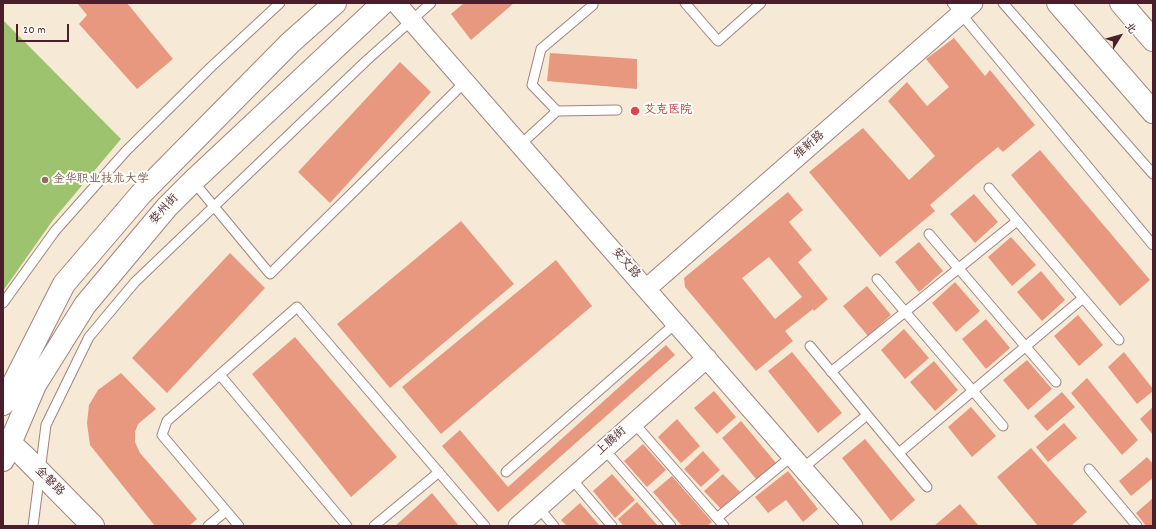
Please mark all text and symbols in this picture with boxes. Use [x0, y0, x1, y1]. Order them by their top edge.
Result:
scale bar [18, 16, 71, 42]
north arrow [1100, 16, 1140, 56]
text: 北 [1120, 20, 1139, 38]
text: 20 m [23, 22, 46, 39]
place label: 艾克医院 [644, 104, 692, 118]
marker: 艾克医院 [629, 105, 641, 117]
street label: 维新路 [792, 129, 828, 163]
place label: 金华职业技术大学 [53, 173, 149, 187]
marker: 金华职业技术大学 [40, 175, 50, 185]
street label: 婺州街 [148, 192, 182, 228]
street label: 安文路 [608, 246, 642, 282]
street label: 上腾街 [594, 425, 630, 459]
street label: 金磐路 [31, 464, 67, 500]

